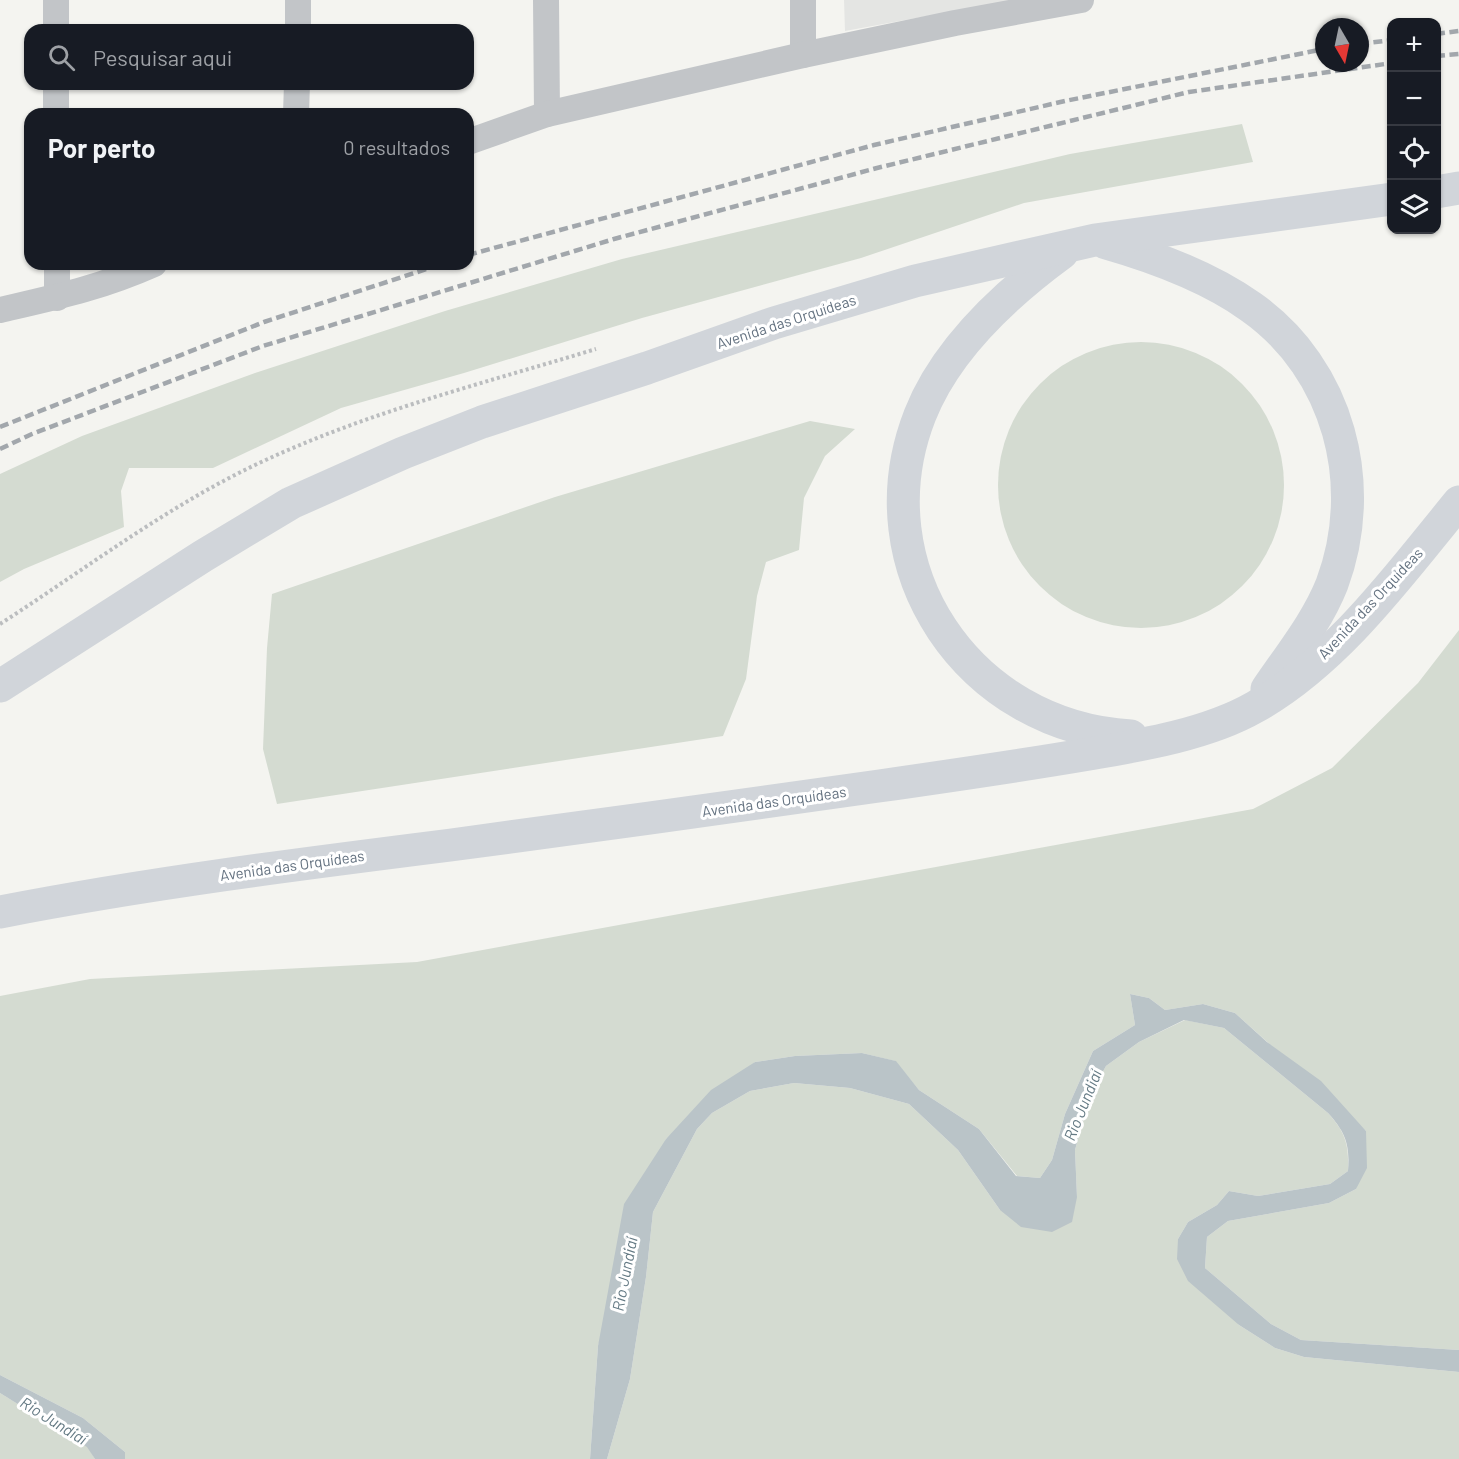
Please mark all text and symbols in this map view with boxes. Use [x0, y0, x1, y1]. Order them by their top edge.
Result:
north arrow [1315, 18, 1369, 72]
map controls [1387, 18, 1441, 234]
button: + [1387, 18, 1441, 72]
search box [24, 24, 474, 90]
icon: search [45, 41, 78, 74]
text: Pesquisar aqui [93, 44, 232, 70]
button: − [1387, 72, 1441, 126]
button: locate [1387, 126, 1441, 180]
text: Por perto [48, 132, 156, 163]
text: 0 resultados [343, 135, 450, 159]
button: layers [1387, 180, 1441, 234]
street label: Avenida das Orquídeas [714, 290, 858, 352]
street label: Avenida das Orquídeas [1314, 544, 1426, 662]
street label: Avenida das Orquídeas [701, 782, 847, 820]
street label: Avenida das Orquídeas [219, 846, 365, 884]
water label: Rio Jundiaí [1059, 1065, 1105, 1143]
water label: Rio Jundiaí [608, 1234, 641, 1313]
water label: Rio Jundiaí [17, 1392, 92, 1449]

